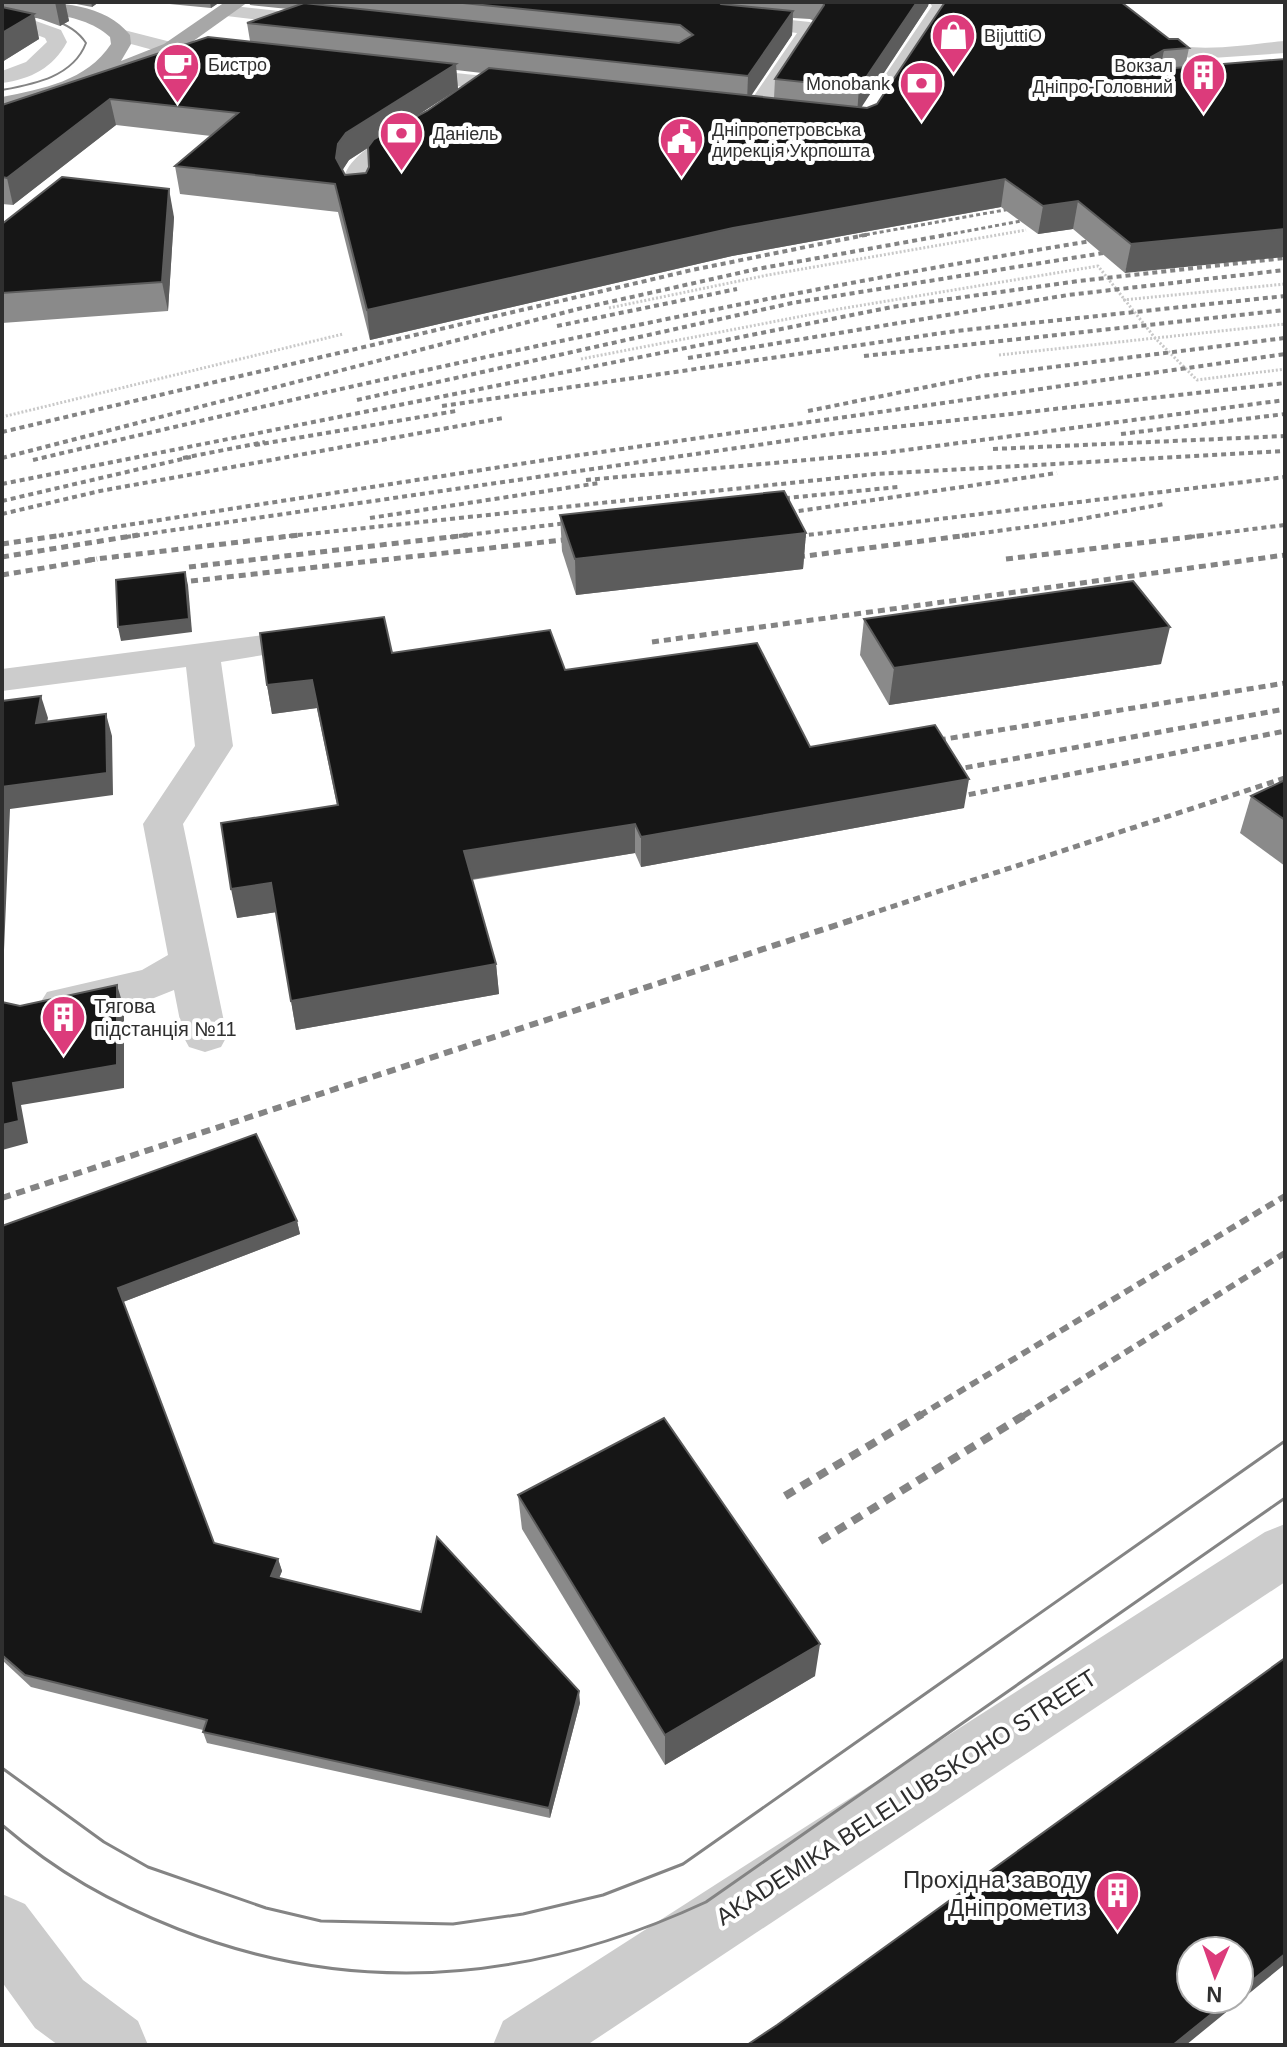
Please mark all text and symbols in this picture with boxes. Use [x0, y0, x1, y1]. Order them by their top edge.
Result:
shop icon: BijuttiO [929, 12, 977, 75]
place label: BijuttiO [984, 26, 1042, 46]
cafe icon: Бистро [153, 41, 201, 104]
building icon: Вокзал Днiпро-Головний [1180, 52, 1228, 115]
place label: Бистро [208, 55, 267, 75]
place label: Вокзал Днiпро-Головний [1033, 56, 1173, 97]
bank icon: Monobank [897, 60, 945, 123]
place label: Monobank [806, 74, 891, 94]
bank icon: Даніель [378, 110, 426, 173]
public building icon: Дніпропетровська дирекція Укрпошта [657, 116, 705, 179]
place label: Дніпропетровська дирекція Укрпошта [712, 120, 871, 161]
place label: Даніель [433, 124, 498, 144]
building icon: Тягова пiдстанцiя №11 [39, 994, 87, 1057]
place label: Тягова пiдстанцiя №11 [94, 995, 237, 1040]
street label: AKADEMIKA BELELIUBSKOHO STREET [711, 1663, 1102, 1930]
place label: Прохідна заводу Дніпрометиз [903, 1866, 1087, 1921]
building icon: Прохідна заводу Дніпрометиз [1094, 1869, 1142, 1932]
north arrow [1175, 1935, 1255, 2015]
text: N [1206, 1982, 1223, 2007]

